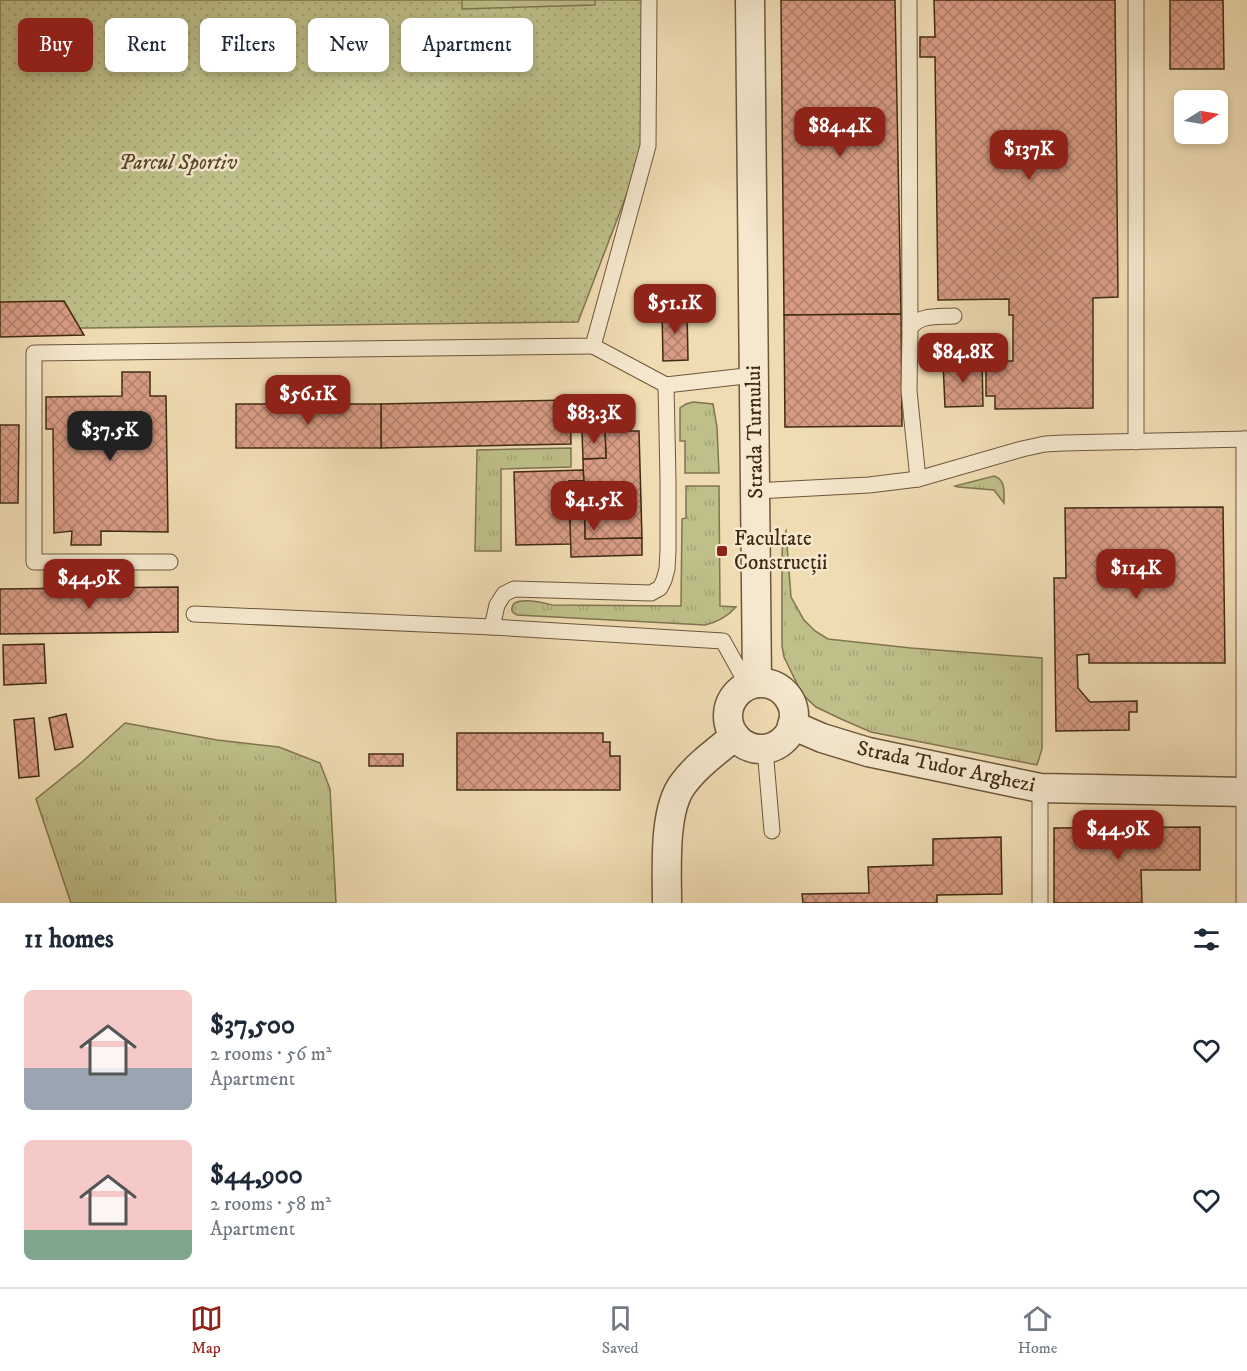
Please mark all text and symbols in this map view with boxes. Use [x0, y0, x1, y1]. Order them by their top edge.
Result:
chip: Buy [18, 18, 93, 72]
chip: Rent [105, 18, 188, 72]
chip: Filters [200, 18, 296, 72]
chip: New [308, 18, 389, 72]
chip: Apartment [401, 18, 533, 72]
north arrow [1174, 90, 1228, 144]
map controls [1174, 90, 1228, 144]
pin: $84.4K [791, 107, 889, 158]
text: $84.4K [808, 114, 872, 139]
pin: $137K [987, 130, 1071, 181]
text: $137K [1004, 137, 1054, 162]
park label: Parcul Sportiv [119, 150, 238, 176]
pin: $51.1K [626, 284, 724, 335]
text: $51.1K [648, 291, 702, 316]
pin: $84.8K [914, 333, 1012, 384]
text: $84.8K [932, 340, 994, 365]
street label: Strada Turnului [741, 365, 769, 499]
pin: $56.1K [259, 375, 357, 426]
text: $56.1K [279, 382, 337, 407]
pin: $83.3K [545, 394, 643, 445]
text: $83.3K [567, 401, 621, 426]
pin: $37.5K [61, 411, 159, 462]
text: $37.5K [81, 418, 139, 443]
pin: $41.5K [545, 481, 643, 532]
text: $41.5K [565, 488, 623, 513]
place label: Facultate Construcții [734, 526, 827, 576]
marker: Facultate Construcții [715, 544, 729, 558]
pin: $114K [1094, 549, 1178, 600]
text: $114K [1110, 556, 1162, 581]
pin: $44.9K [40, 559, 138, 610]
text: $44.9K [57, 566, 121, 591]
street label: Strada Tudor Arghezi [855, 735, 1037, 799]
pin: $44.9K [1069, 810, 1167, 861]
text: $44.9K [1086, 817, 1150, 842]
text: 11 homes [24, 923, 114, 956]
icon: filters [1190, 923, 1223, 956]
text: $37,500 [210, 1009, 295, 1042]
icon: home [72, 1014, 144, 1086]
icon: heart [1190, 1034, 1223, 1067]
text: 2 rooms · 56 m² [210, 1042, 332, 1067]
text: Apartment [210, 1067, 295, 1092]
text: $44,900 [210, 1159, 303, 1192]
icon: home [72, 1164, 144, 1236]
icon: heart [1190, 1184, 1223, 1217]
text: 2 rooms · 58 m² [210, 1192, 331, 1217]
text: Apartment [210, 1217, 295, 1242]
tab: Map [190, 1302, 223, 1358]
tab: Saved [602, 1302, 639, 1358]
tab: Home [1018, 1302, 1057, 1358]

